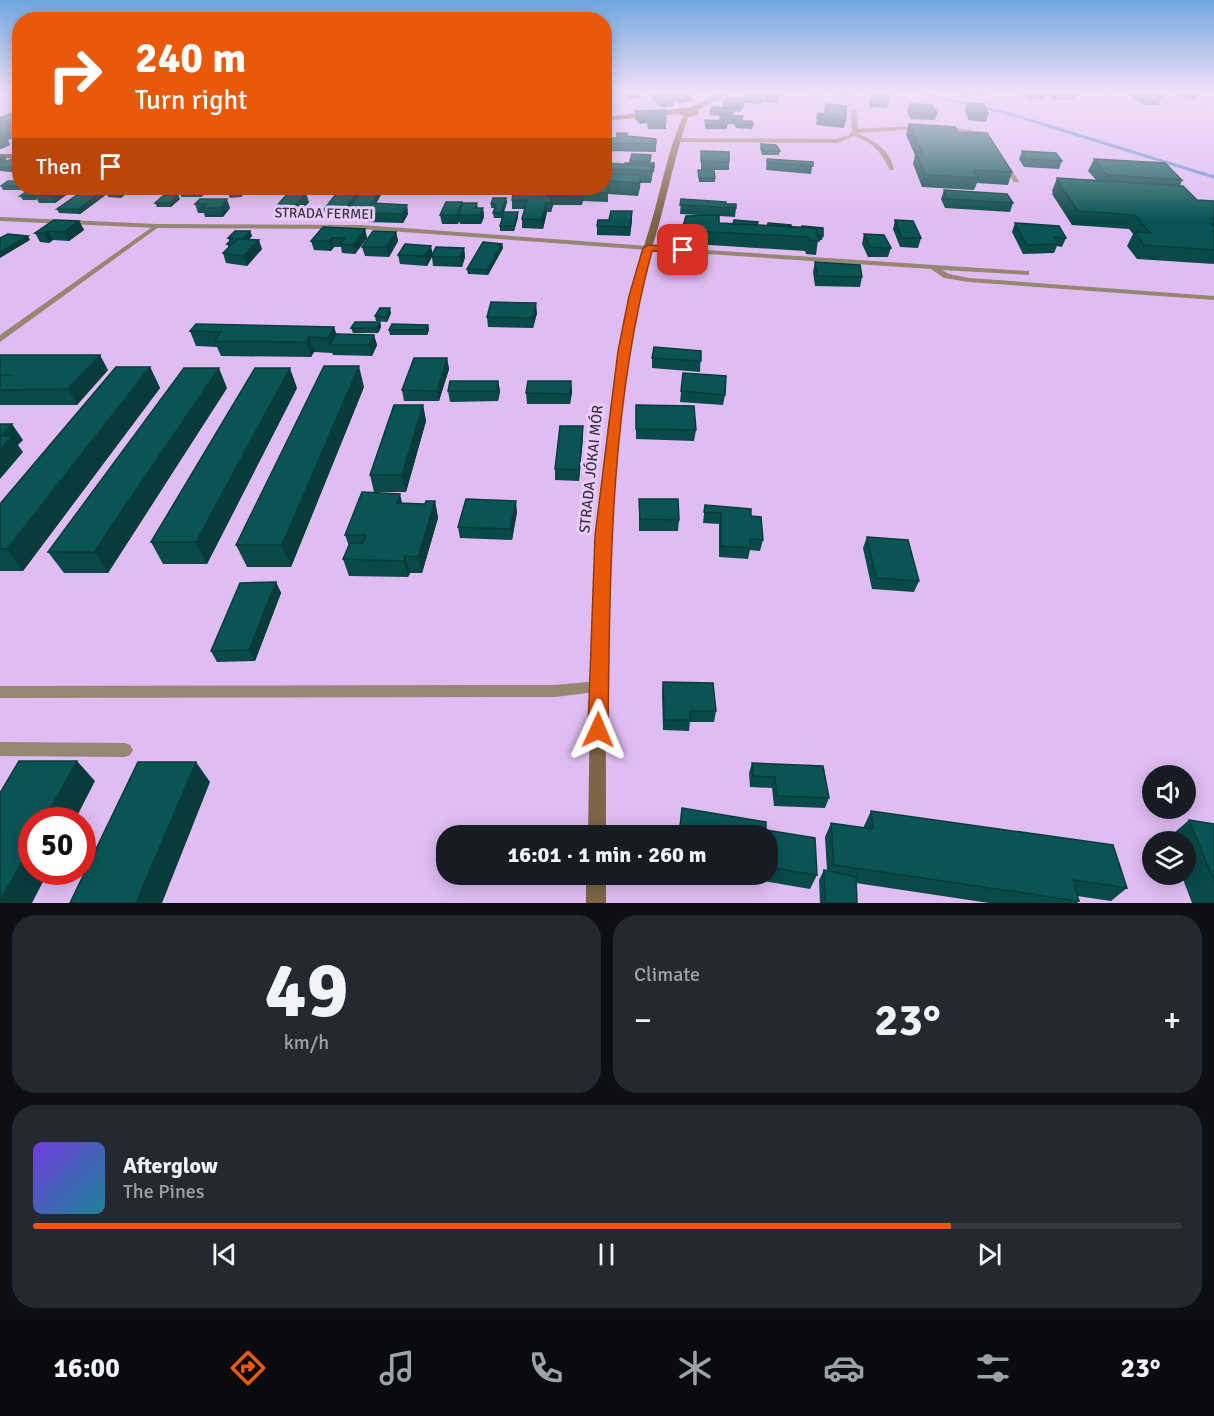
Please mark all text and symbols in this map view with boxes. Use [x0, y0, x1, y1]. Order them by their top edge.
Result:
text: 240 m [135, 33, 246, 84]
icon: right [36, 36, 114, 114]
text: Turn right [135, 84, 248, 117]
icon: arrive [94, 150, 127, 183]
text: Then [36, 153, 82, 180]
street label: STRADA FERMEI [274, 204, 374, 223]
pin [657, 224, 708, 275]
icon: arrive [666, 233, 699, 266]
street label: STRADA JÓKAI MÓR [574, 404, 607, 534]
position arrow [566, 698, 630, 762]
map controls [1142, 765, 1196, 885]
button: sound [1142, 765, 1196, 819]
speed limit sign: 50 [18, 807, 96, 885]
button: layers [1142, 831, 1196, 885]
text: 16:01 · 1 min · 260 m [507, 841, 707, 868]
text: 49 [264, 943, 349, 1039]
text: Climate [634, 962, 700, 987]
text: 23° [874, 993, 941, 1048]
text: − [634, 1000, 652, 1041]
text: + [1163, 1000, 1181, 1041]
text: km/h [284, 1030, 329, 1055]
text: Afterglow [123, 1152, 218, 1179]
text: The Pines [123, 1179, 205, 1204]
icon: previous [208, 1238, 241, 1271]
icon: pause [590, 1238, 623, 1271]
icon: next [973, 1238, 1006, 1271]
icon: directions [227, 1347, 269, 1389]
icon: music [376, 1347, 418, 1389]
icon: phone [525, 1347, 567, 1389]
icon: climate [674, 1347, 716, 1389]
icon: car [823, 1347, 865, 1389]
icon: filters [972, 1347, 1014, 1389]
text: 16:00 [53, 1352, 120, 1385]
text: 23° [1121, 1352, 1161, 1385]

